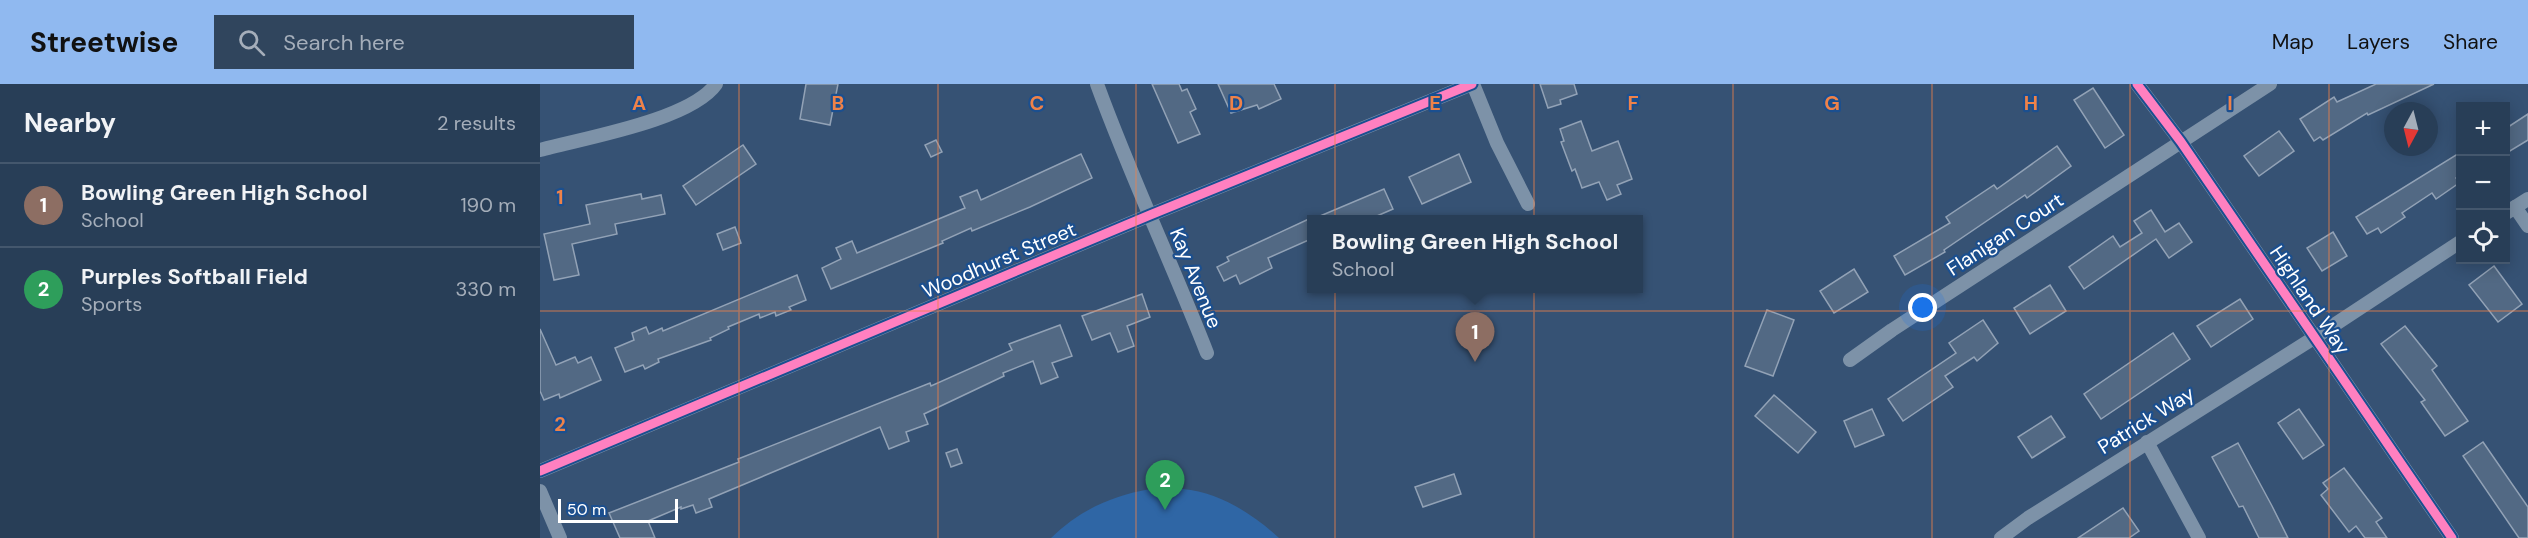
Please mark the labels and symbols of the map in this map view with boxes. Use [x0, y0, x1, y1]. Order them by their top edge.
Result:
text: A [632, 90, 646, 116]
text: B [832, 90, 844, 116]
text: C [1030, 90, 1044, 116]
text: D [1229, 90, 1243, 116]
text: E [1429, 90, 1441, 116]
text: F [1627, 90, 1639, 116]
text: G [1824, 90, 1840, 116]
text: H [2024, 90, 2038, 116]
text: I [2227, 90, 2233, 116]
north arrow [2384, 102, 2438, 156]
text: 1 [556, 184, 564, 210]
street label: Flanigan Court [1942, 187, 2068, 281]
street label: Woodhurst Street [918, 216, 1080, 304]
street label: Kay Avenue [1164, 224, 1228, 332]
street label: Highland Way [2264, 241, 2356, 359]
your location [1908, 293, 1937, 322]
pin: 1 [1456, 312, 1494, 362]
street label: Patrick Way [2093, 380, 2199, 460]
text: 2 [554, 411, 566, 437]
pin: 2 [1146, 460, 1184, 510]
scale bar [558, 496, 678, 524]

